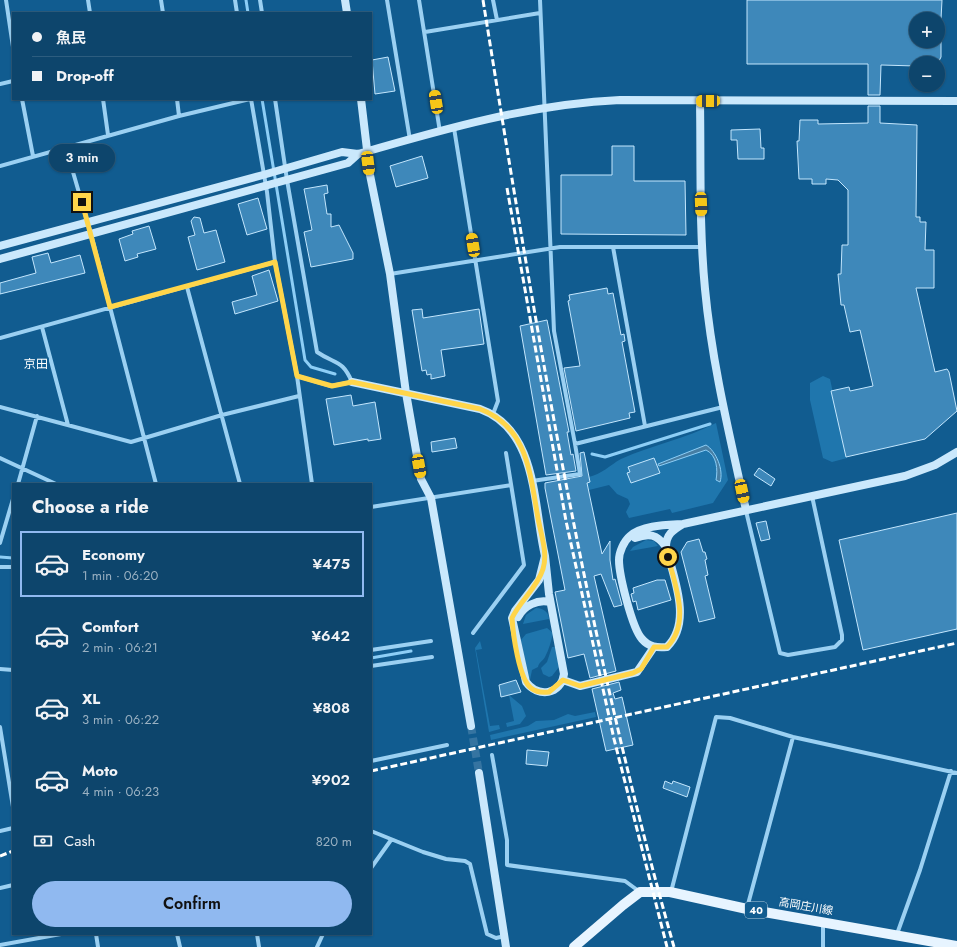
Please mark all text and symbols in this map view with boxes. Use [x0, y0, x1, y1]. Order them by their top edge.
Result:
map controls [909, 12, 945, 92]
button: + [909, 12, 945, 48]
text: 魚民 [56, 27, 86, 49]
button: − [909, 56, 945, 92]
text: Drop-off [56, 65, 114, 87]
car [428, 89, 444, 115]
car [696, 95, 720, 107]
callout: 3 min [49, 144, 115, 172]
text: 3 min [66, 148, 98, 167]
car [361, 150, 375, 176]
car [695, 192, 707, 216]
route end [73, 193, 91, 211]
car [465, 232, 481, 258]
district label: 京田 [24, 355, 48, 373]
car [411, 453, 427, 479]
car [734, 478, 750, 504]
text: Choose a ride [32, 494, 149, 520]
text: Economy [82, 544, 145, 566]
icon: car [34, 546, 70, 582]
route start [659, 548, 677, 566]
text: ¥475 [312, 553, 350, 575]
text: 1 min · 06:20 [82, 566, 158, 585]
text: Comfort [82, 616, 139, 638]
icon: car [34, 618, 70, 654]
text: ¥642 [311, 625, 350, 647]
text: 2 min · 06:21 [82, 638, 158, 657]
text: XL [82, 688, 100, 710]
icon: car [34, 690, 70, 726]
text: ¥808 [313, 697, 350, 719]
text: 3 min · 06:22 [82, 710, 159, 729]
text: Moto [82, 760, 118, 782]
icon: car [34, 762, 70, 798]
text: ¥902 [312, 769, 350, 791]
text: 4 min · 06:23 [82, 782, 159, 801]
icon: cash [32, 830, 54, 852]
text: Cash [64, 830, 95, 852]
text: 820 m [316, 832, 352, 851]
button: Confirm [32, 881, 352, 927]
street label: 高岡庄川線 [778, 893, 834, 919]
road number: 40 [745, 902, 767, 918]

